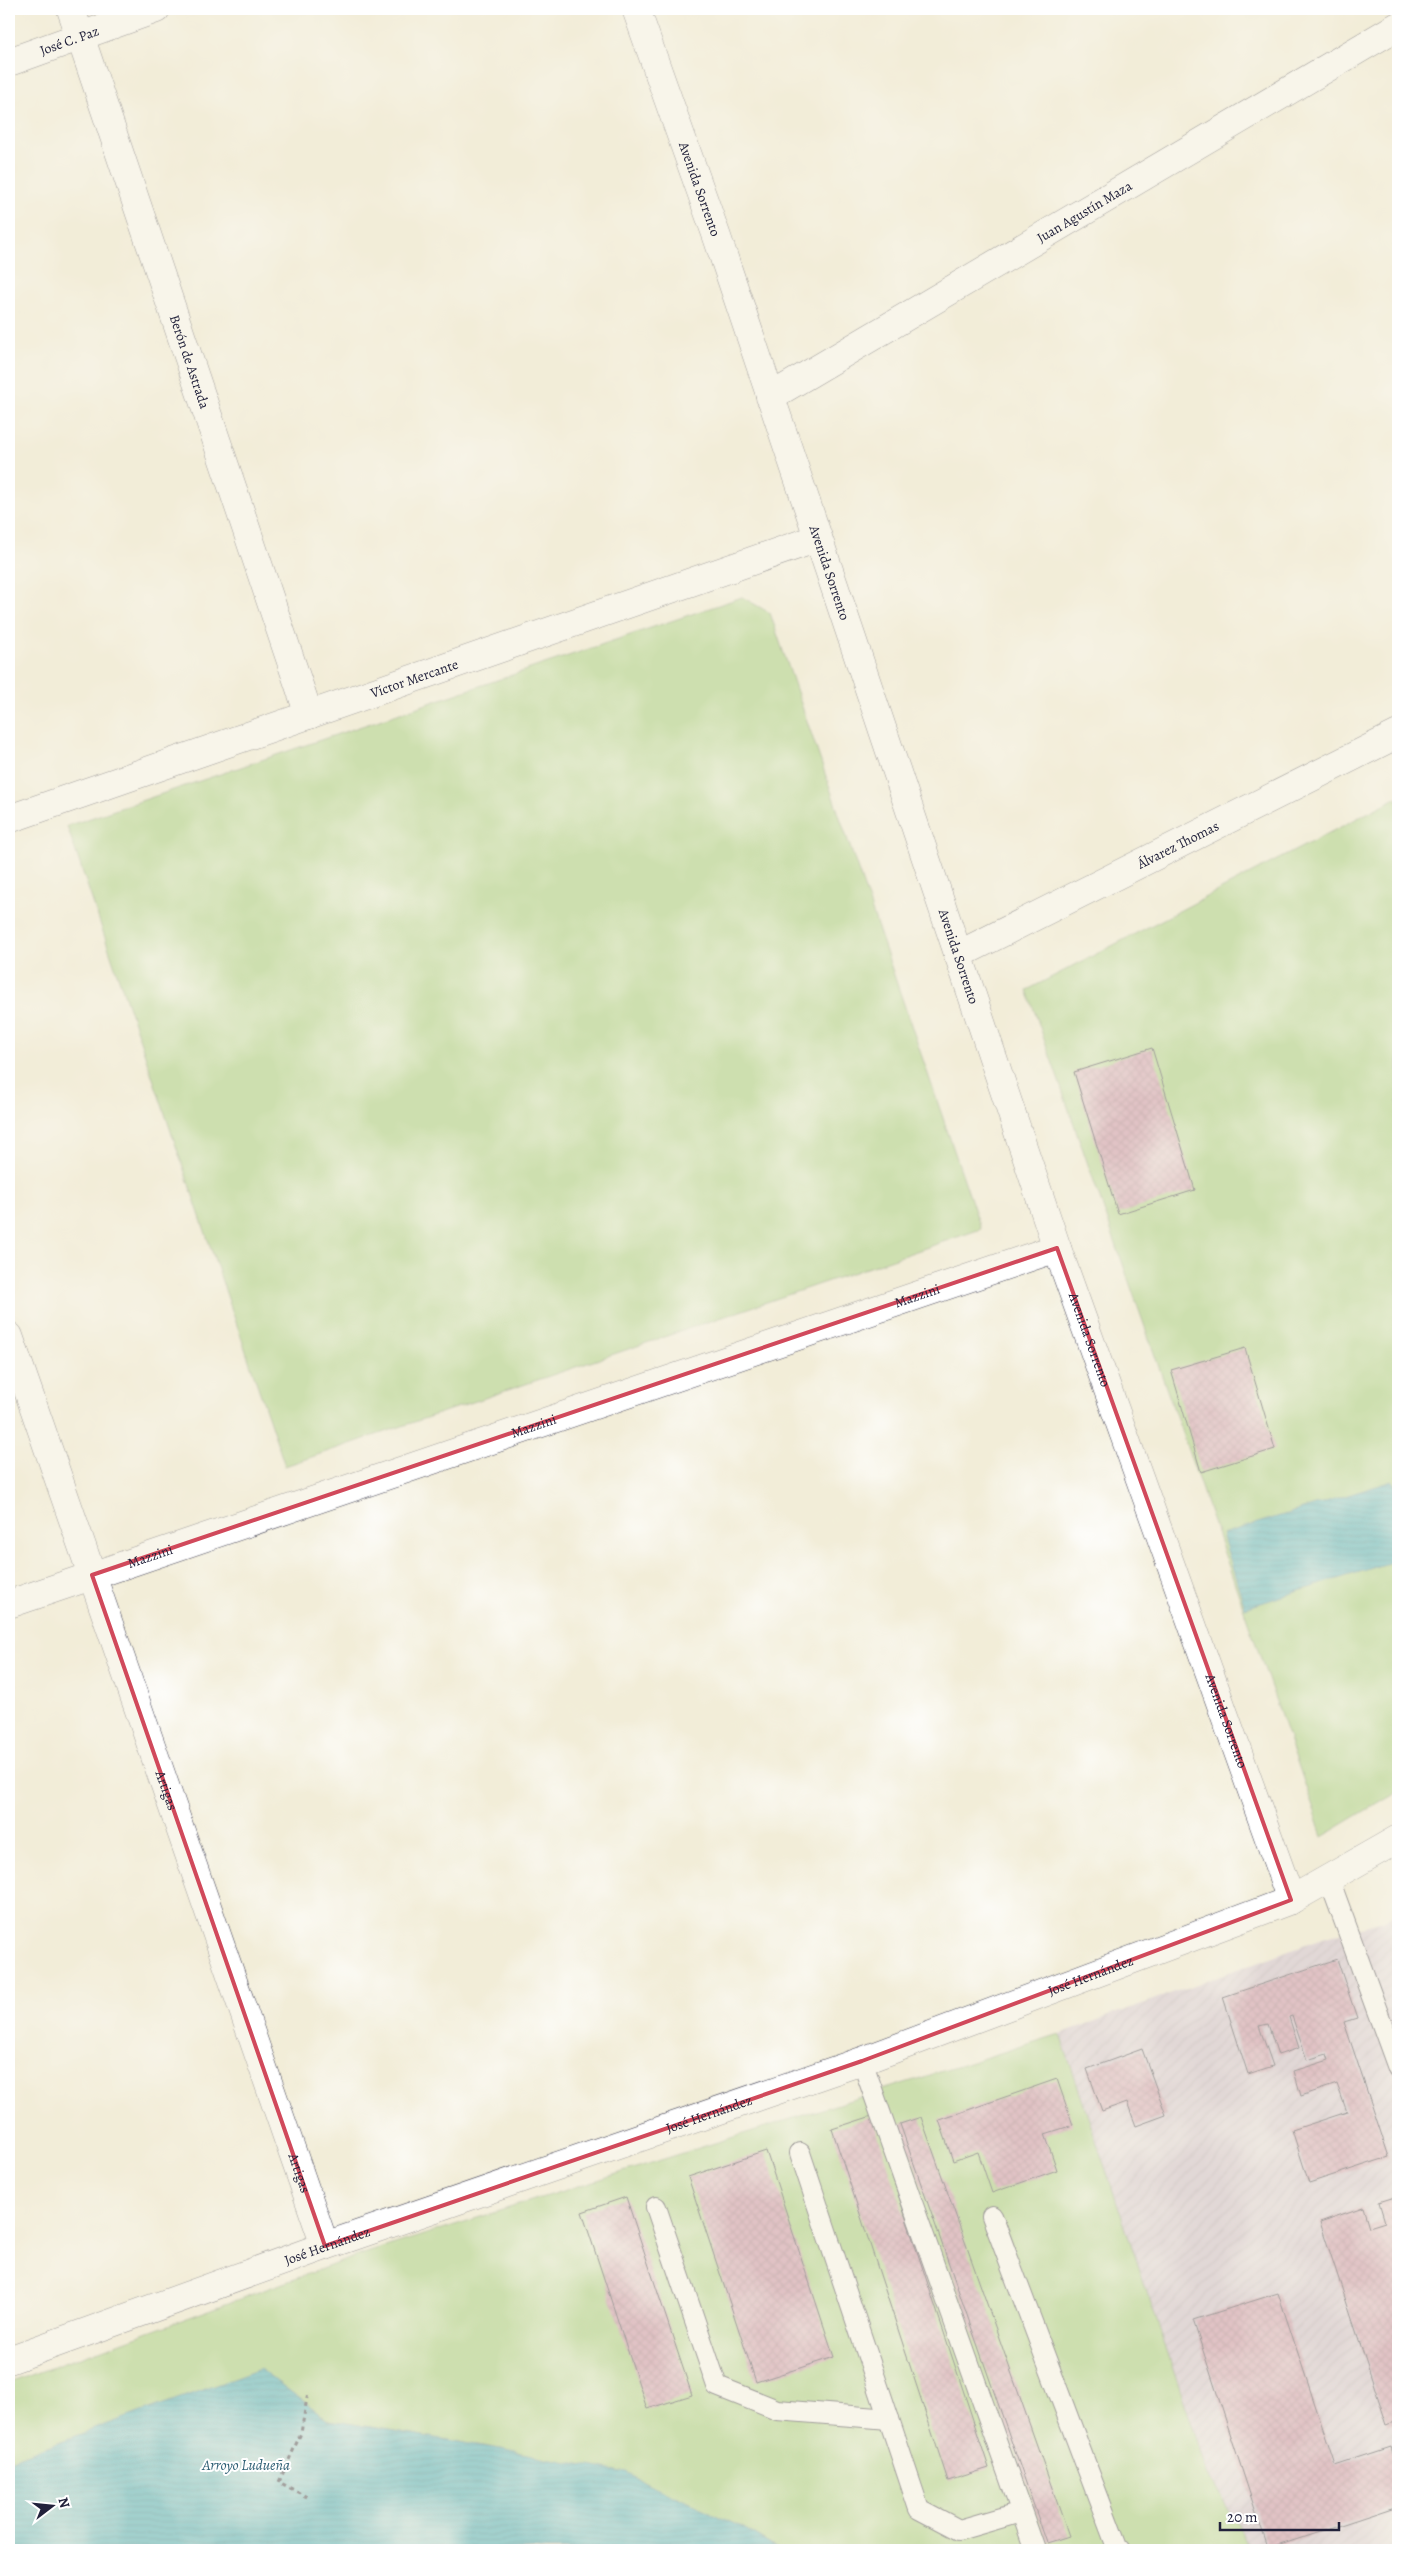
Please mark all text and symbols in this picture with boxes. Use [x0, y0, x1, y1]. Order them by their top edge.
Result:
street label: José C. Paz [37, 21, 102, 60]
street label: Avenida Sorrento [674, 138, 725, 239]
street label: Juan Agustín Maza [1033, 176, 1136, 247]
street label: Berón de Astrada [165, 312, 214, 412]
street label: Avenida Sorrento [804, 522, 854, 623]
street label: Víctor Mercante [367, 655, 461, 703]
street label: Álvarez Thomas [1133, 817, 1222, 874]
street label: Avenida Sorrento [933, 906, 983, 1007]
street label: Mazzini [892, 1279, 942, 1313]
street label: Avenida Sorrento [1063, 1289, 1115, 1390]
street label: Mazzini [509, 1410, 559, 1443]
street label: Mazzini [125, 1540, 175, 1573]
street label: Avenida Sorrento [1200, 1670, 1252, 1771]
street label: Artigas [150, 1767, 182, 1813]
street label: José Hernández [1045, 1951, 1136, 2000]
street label: José Hernández [664, 2091, 755, 2138]
street label: Artigas [283, 2150, 315, 2196]
street label: José Hernández [282, 2222, 373, 2270]
water label: Arroyo Ludueña [201, 2455, 290, 2475]
north arrow [28, 2482, 78, 2532]
text: N [53, 2495, 75, 2510]
scale bar [1220, 2499, 1338, 2531]
text: 20 m [1227, 2507, 1258, 2527]

